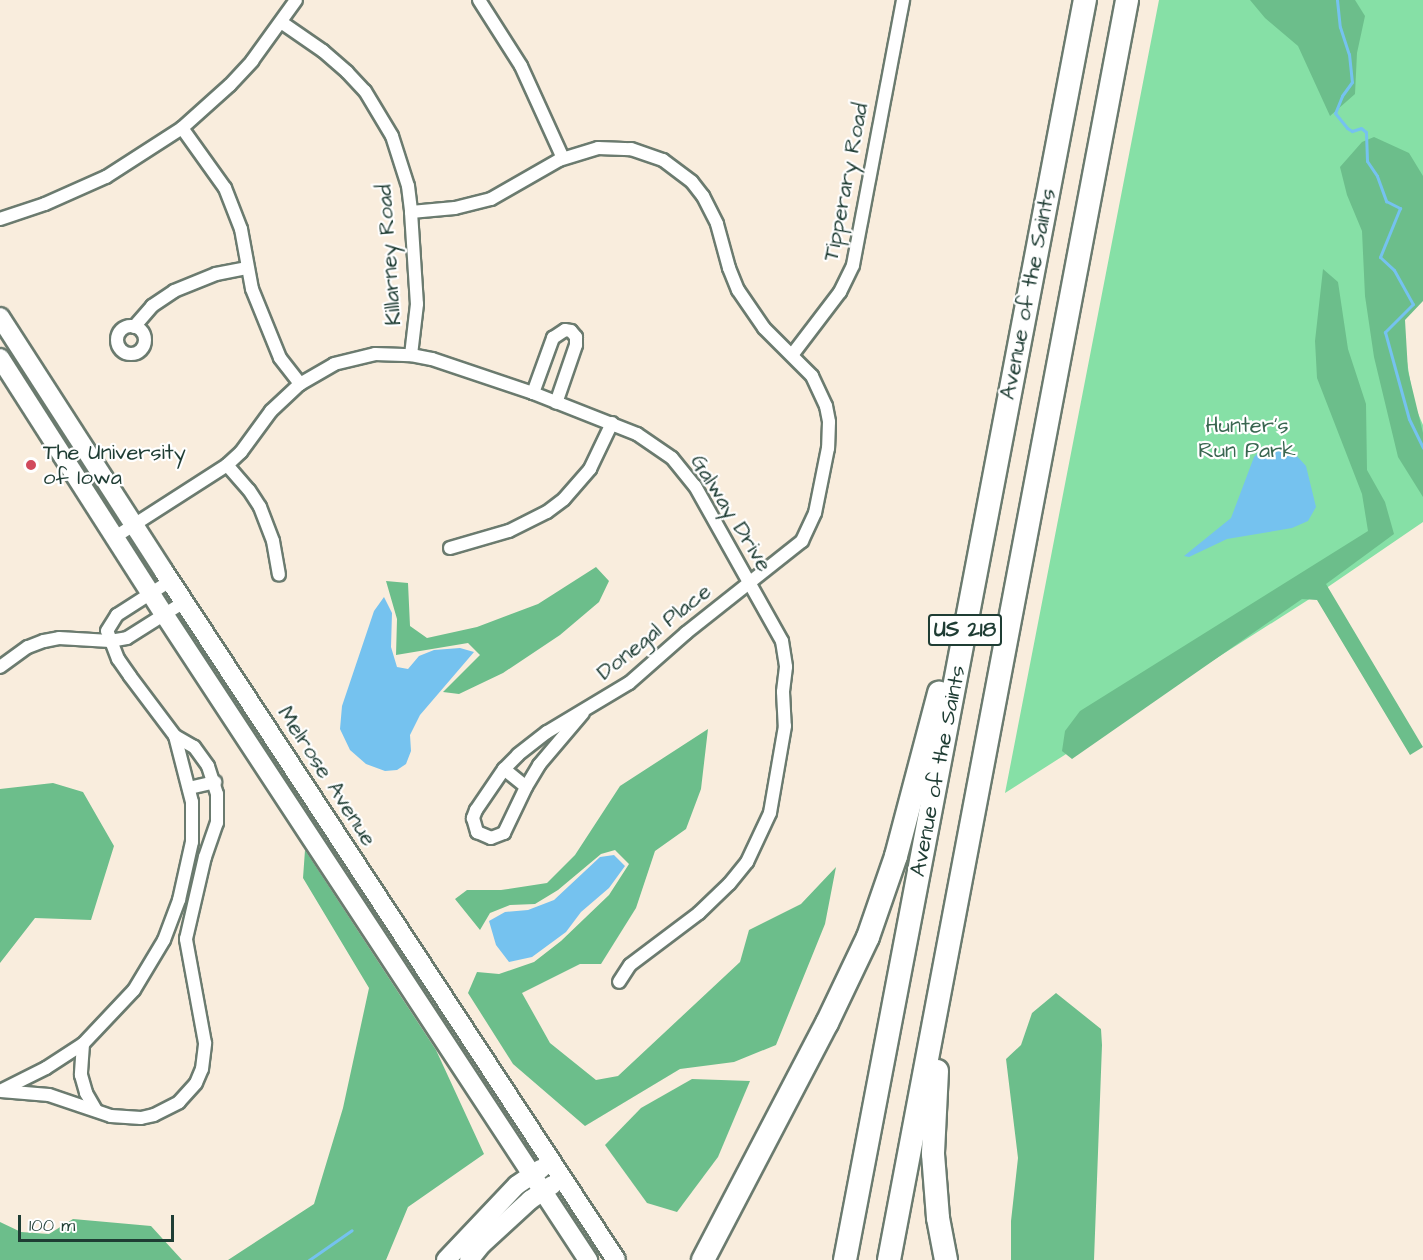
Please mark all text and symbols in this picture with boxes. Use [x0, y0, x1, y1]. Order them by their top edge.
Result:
street label: Tipperary Road [818, 101, 874, 263]
street label: Killarney Road [371, 184, 407, 326]
street label: Avenue of the Saints [995, 186, 1061, 402]
park label: Hunter's Run Park [1198, 412, 1296, 464]
place label: The University of Iowa [43, 439, 186, 490]
street label: Galway Drive [685, 450, 777, 576]
marker: The University of Iowa [24, 458, 38, 472]
street label: Donegal Place [592, 578, 716, 686]
road number: US 218 [928, 612, 1002, 648]
street label: Avenue of the Saints [905, 663, 971, 879]
street label: Melrose Avenue [272, 701, 382, 851]
scale bar [21, 1203, 177, 1241]
text: 100 m [29, 1213, 75, 1238]

